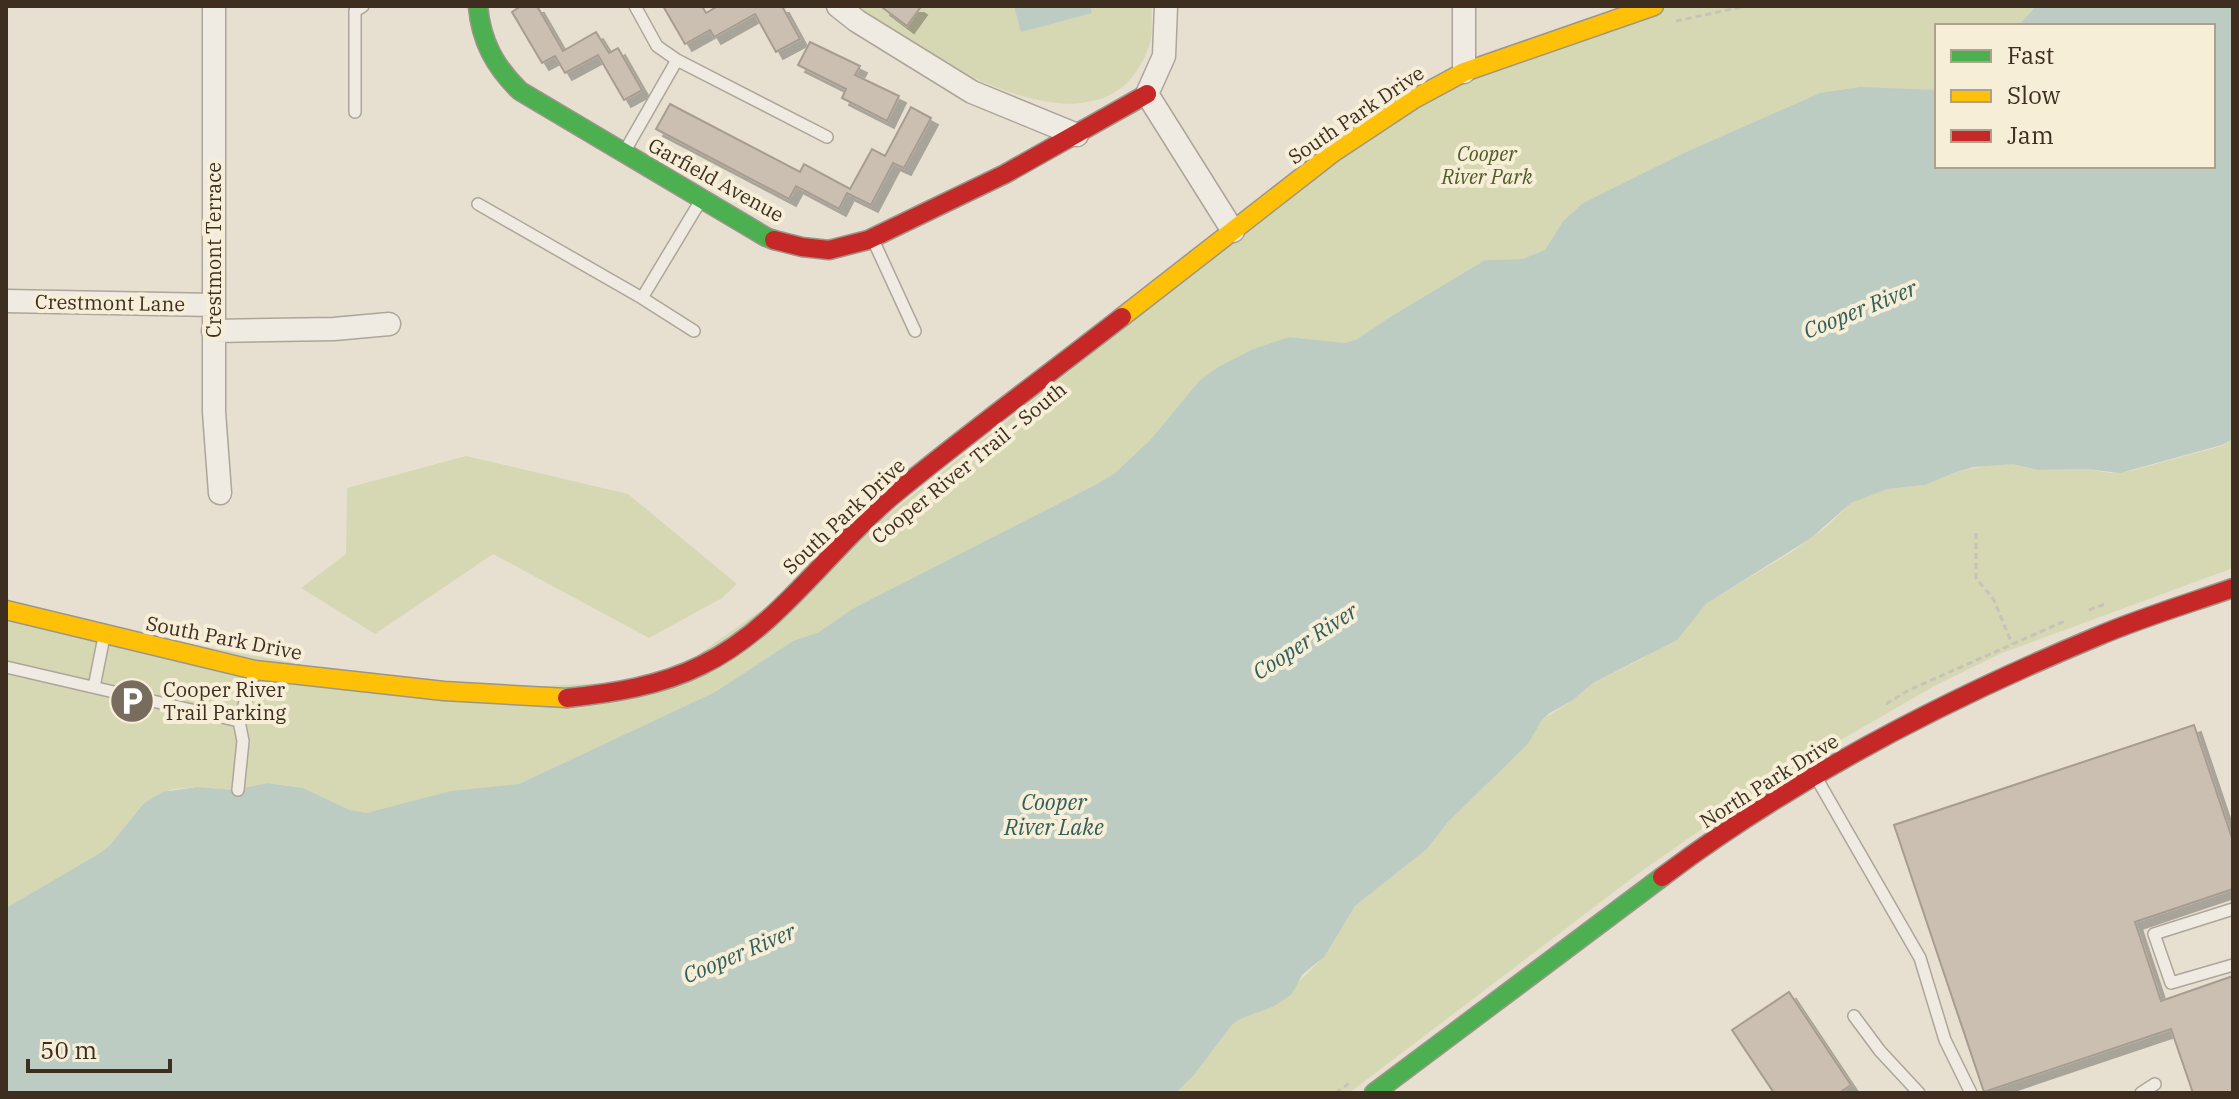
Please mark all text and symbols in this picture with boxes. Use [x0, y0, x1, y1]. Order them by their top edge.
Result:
legend [1935, 24, 2215, 168]
text: Fast [2007, 39, 2054, 71]
street label: South Park Drive [1283, 59, 1429, 170]
text: Slow [2007, 79, 2061, 111]
text: Jam [2007, 119, 2054, 151]
street label: Garfield Avenue [644, 131, 789, 228]
park label: Cooper River Park [1441, 140, 1533, 190]
street label: Crestmont Terrace [200, 162, 227, 338]
water label: Cooper River [1799, 272, 1922, 344]
street label: Crestmont Lane [35, 288, 185, 317]
street label: Cooper River Trail - South [866, 375, 1072, 550]
street label: South Park Drive [777, 452, 911, 580]
water label: Cooper River [1247, 595, 1364, 685]
street label: South Park Drive [144, 609, 304, 666]
place label: Cooper River Trail Parking [163, 676, 286, 726]
parking icon: Cooper River Trail Parking [108, 677, 156, 725]
street label: North Park Drive [1694, 727, 1843, 834]
water label: Cooper River Lake [1003, 787, 1104, 841]
water label: Cooper River [678, 915, 801, 989]
scale bar [28, 1023, 170, 1073]
text: 50 m [40, 1034, 97, 1066]

